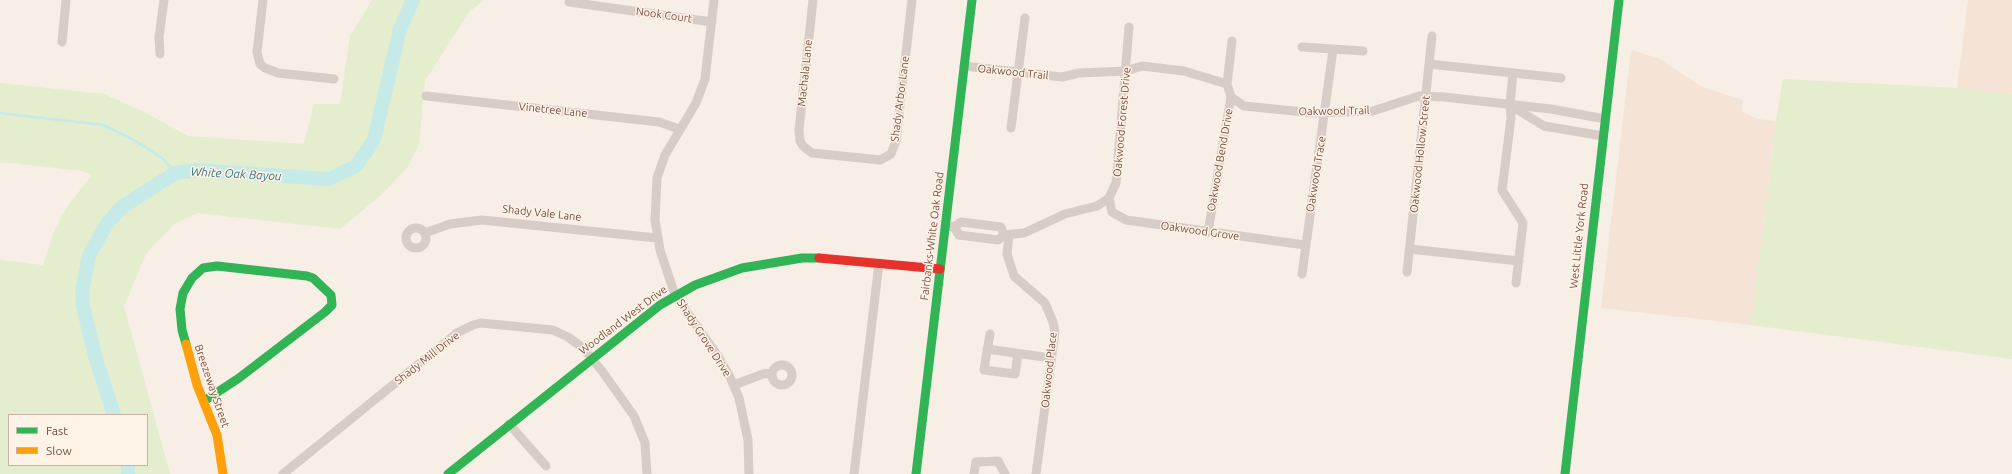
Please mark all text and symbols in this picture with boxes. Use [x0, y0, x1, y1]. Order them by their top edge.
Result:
street label: Nook Court [635, 5, 693, 25]
street label: Machala Lane [795, 39, 815, 107]
street label: Shady Arbor Lane [888, 55, 912, 143]
street label: Oakwood Trail [977, 62, 1049, 82]
street label: Oakwood Forest Drive [1111, 67, 1133, 177]
street label: Oakwood Hollow Street [1407, 95, 1433, 213]
street label: Vinetree Lane [518, 100, 588, 120]
street label: Oakwood Trail [1298, 104, 1370, 118]
street label: Oakwood Bend Drive [1204, 107, 1236, 213]
street label: Oakwood Trace [1303, 135, 1329, 213]
water label: White Oak Bayou [190, 164, 282, 184]
street label: Fairbanks-White Oak Road [918, 171, 946, 301]
street label: West Little York Road [1567, 183, 1591, 289]
street label: Shady Vale Lane [502, 202, 582, 224]
street label: Oakwood Grove [1160, 219, 1240, 243]
street label: Woodland West Drive [576, 283, 670, 357]
street label: Shady Grove Drive [674, 297, 734, 379]
street label: Shady Mill Drive [392, 329, 462, 387]
street label: Oakwood Place [1038, 331, 1060, 409]
street label: Breezeway Street [192, 343, 232, 429]
legend [8, 414, 148, 466]
text: Fast [46, 424, 68, 437]
text: Slow [46, 444, 72, 457]

